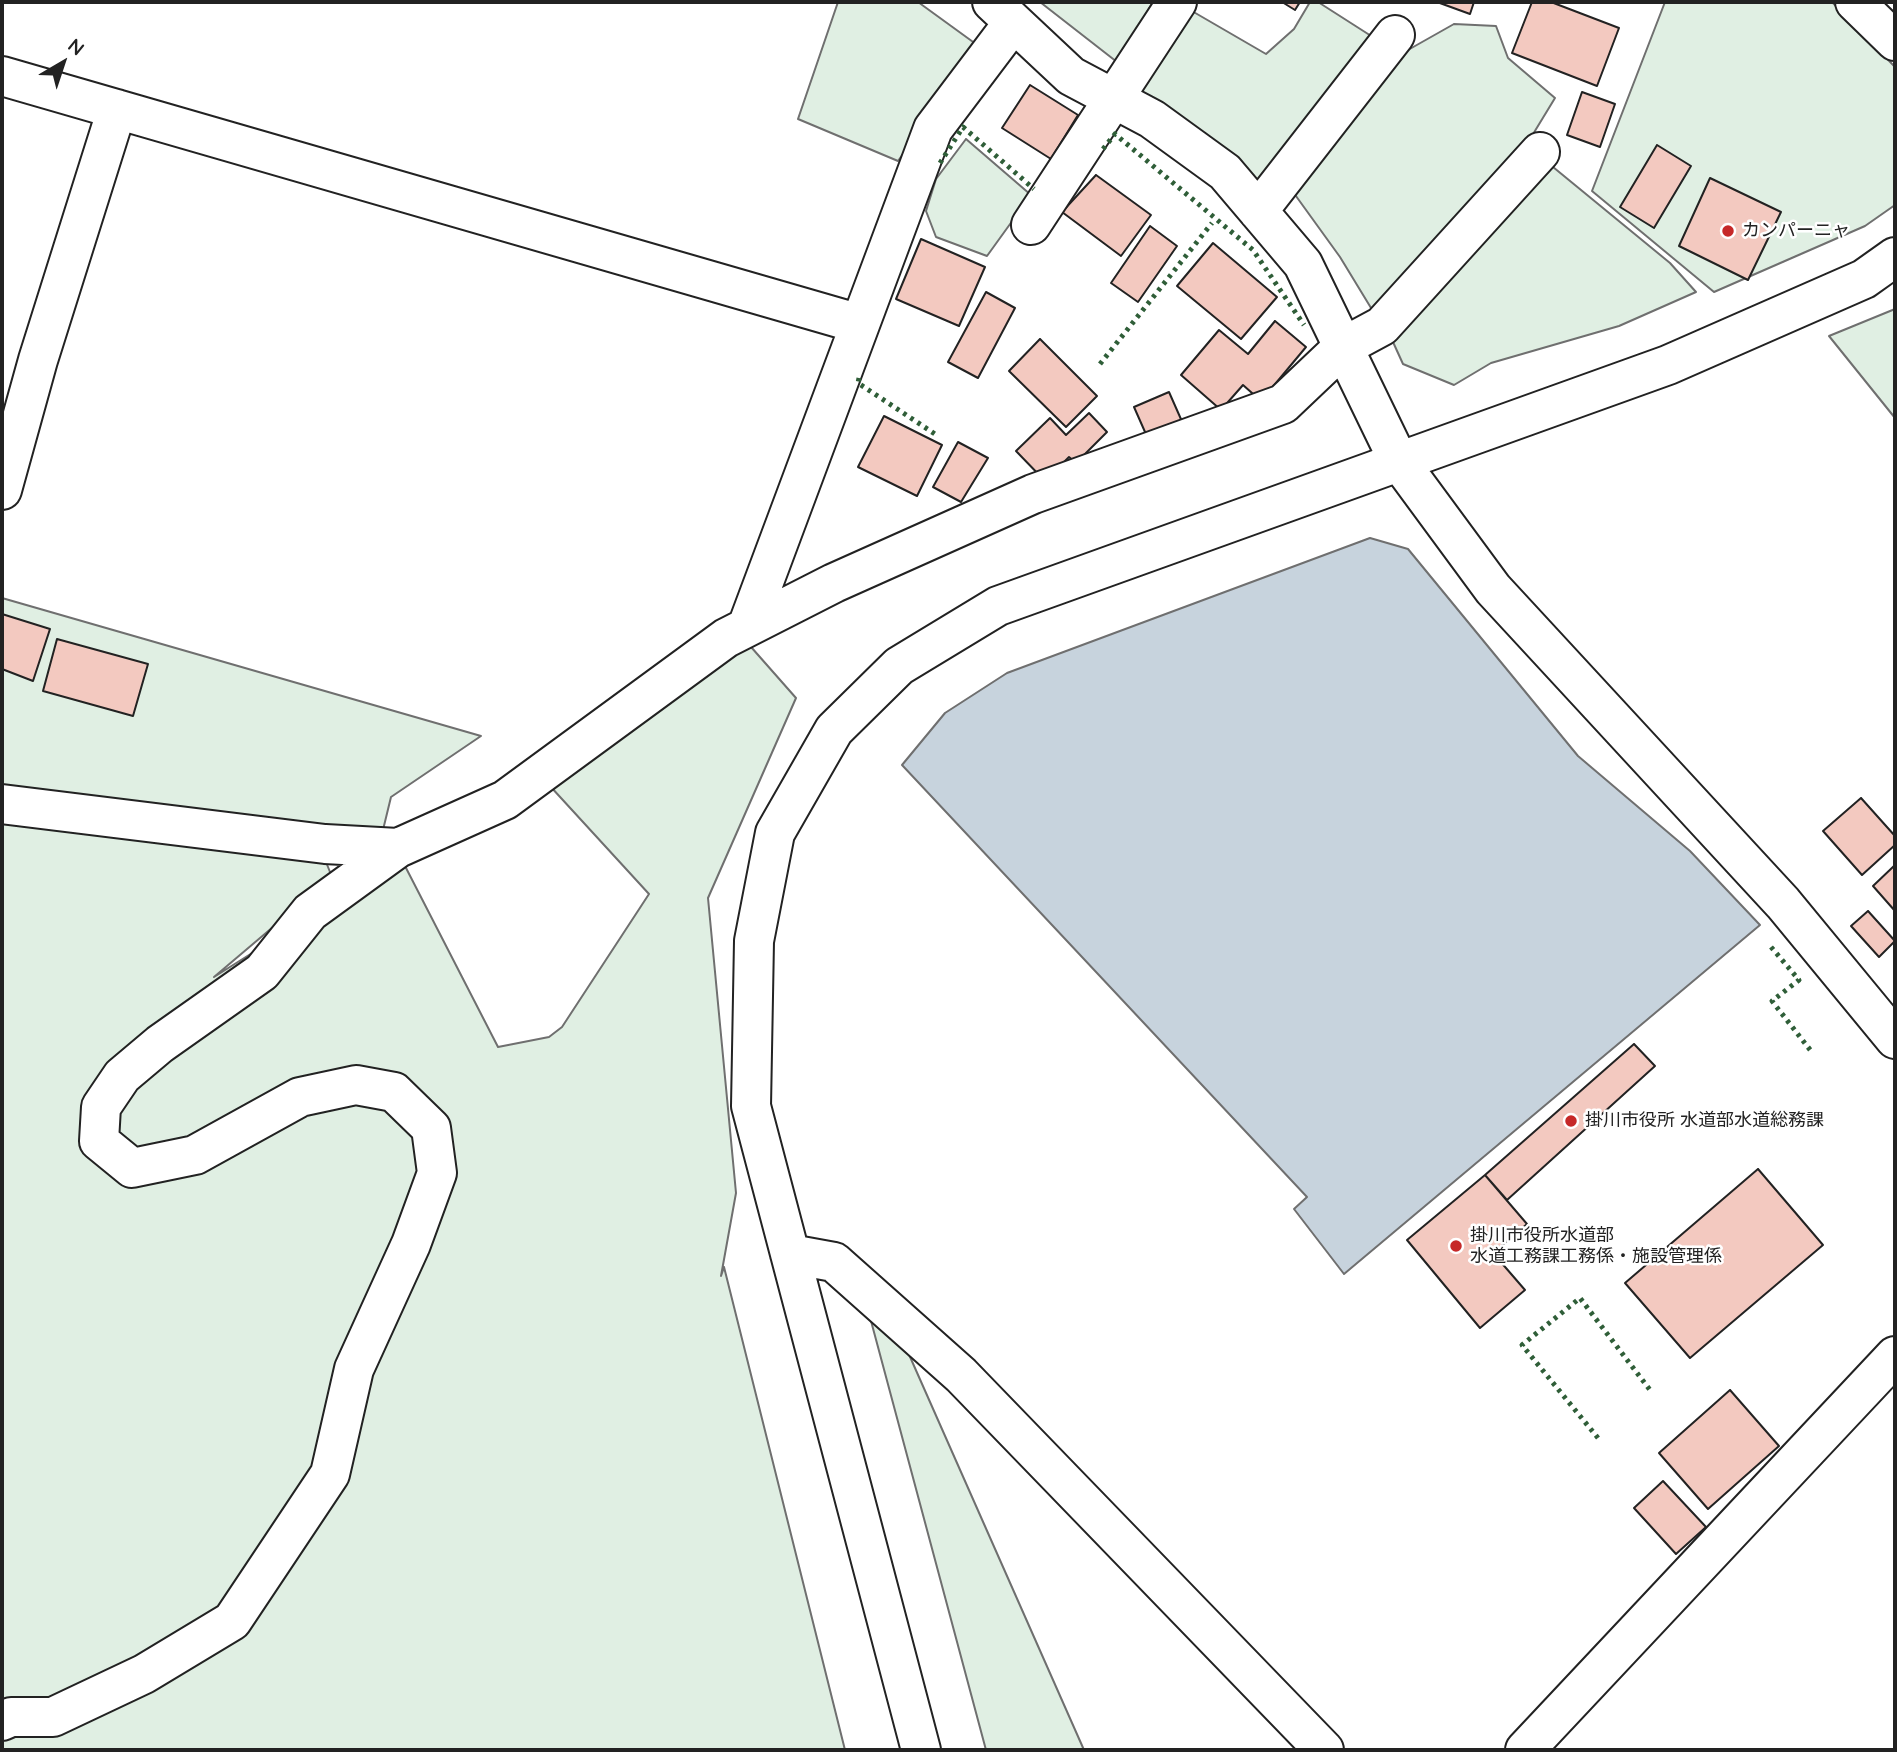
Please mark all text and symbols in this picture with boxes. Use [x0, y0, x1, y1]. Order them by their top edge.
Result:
north arrow [28, 28, 98, 98]
text: N [63, 33, 89, 60]
place label: カンパーニャ [1742, 220, 1850, 242]
marker: カンパーニャ [1720, 223, 1736, 239]
place label: 掛川市役所 水道部水道総務課 [1585, 1110, 1824, 1132]
marker: 掛川市役所 水道部水道総務課 [1563, 1113, 1579, 1129]
place label: 掛川市役所水道部 水道工務課工務係・施設管理係 [1470, 1225, 1722, 1268]
marker: 掛川市役所水道部 水道工務課工務係・施設管理係 [1448, 1238, 1464, 1254]

